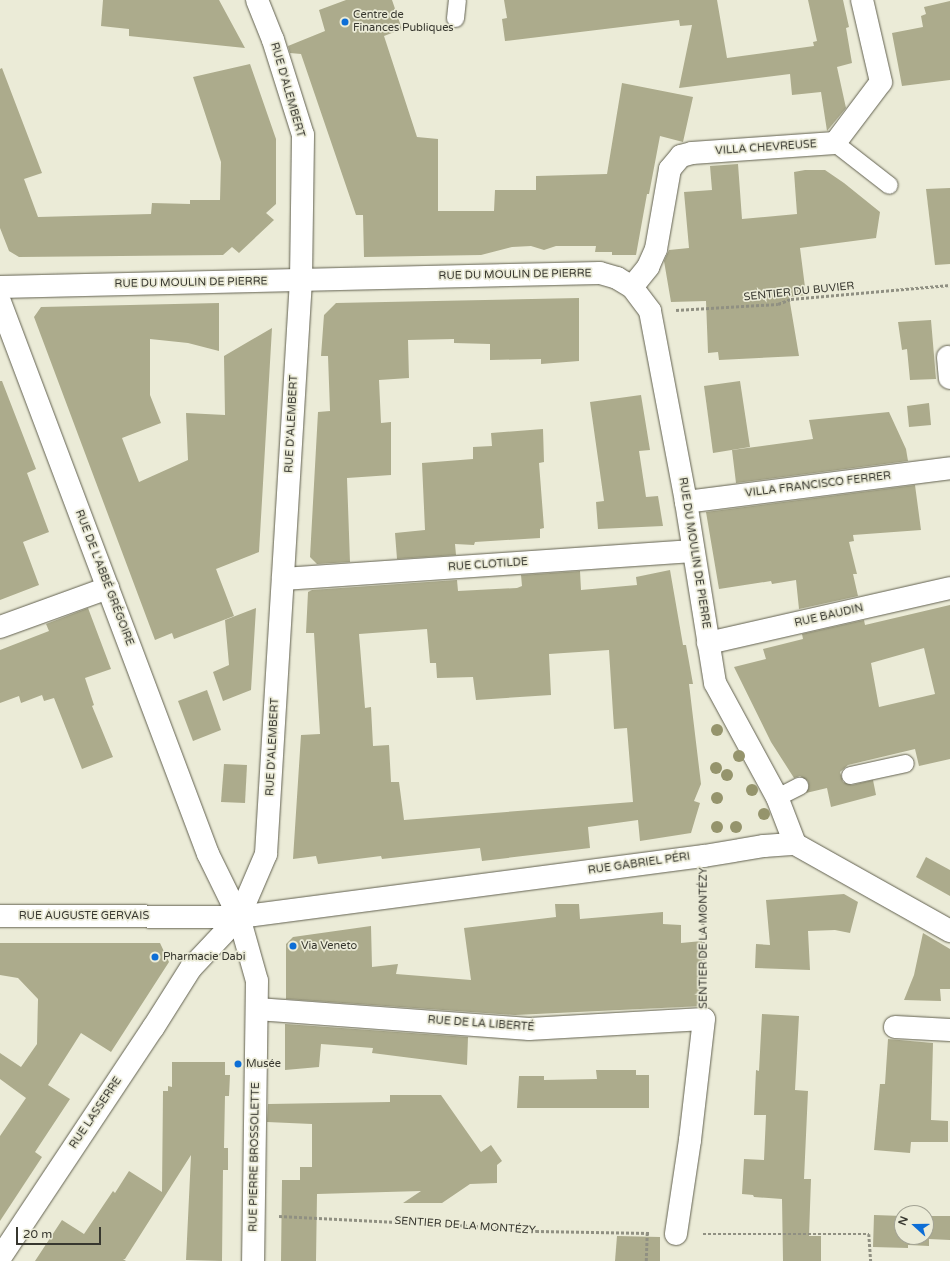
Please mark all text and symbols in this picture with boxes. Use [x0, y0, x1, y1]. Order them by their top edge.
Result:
place label: Centre de Finances Publiques [353, 9, 454, 35]
marker: Centre de Finances Publiques [340, 17, 350, 27]
street label: RUE D'ALEMBERT [267, 41, 307, 139]
street label: VILLA CHEVREUSE [715, 138, 817, 158]
street label: RUE DU MOULIN DE PIERRE [438, 267, 592, 283]
street label: RUE DU MOULIN DE PIERRE [114, 275, 268, 291]
street label: SENTIER DU BUVIER [743, 280, 855, 304]
street label: RUE D'ALEMBERT [283, 375, 301, 473]
street label: VILLA FRANCISCO FERRER [744, 470, 892, 500]
street label: RUE DU MOULIN DE PIERRE [676, 476, 712, 630]
street label: RUE DE L'ABBÉ GRÉGOIRE [72, 508, 136, 648]
street label: RUE CLOTILDE [448, 556, 528, 574]
street label: RUE BAUDIN [793, 602, 865, 630]
street label: RUE D'ALEMBERT [264, 698, 282, 796]
street label: RUE GABRIEL PÉRI [587, 850, 691, 878]
street label: SENTIER DE LA MONTÉZY [697, 867, 711, 1009]
street label: RUE AUGUSTE GERVAIS [19, 909, 149, 923]
place label: Via Veneto [301, 939, 357, 953]
marker: Via Veneto [288, 941, 298, 951]
place label: Pharmacie Dabi [163, 950, 245, 964]
marker: Pharmacie Dabi [150, 952, 160, 962]
street label: RUE DE LA LIBERTÉ [427, 1014, 535, 1034]
place label: Musée [246, 1057, 281, 1071]
marker: Musée [233, 1059, 243, 1069]
street label: RUE LASSERRE [67, 1075, 125, 1151]
street label: RUE PIERRE BROSSOLETTE [247, 1082, 263, 1232]
north arrow [894, 1205, 934, 1245]
street label: SENTIER DE LA MONTÉZY [394, 1214, 536, 1238]
text: N [896, 1214, 911, 1227]
scale bar [18, 1219, 103, 1245]
text: 20 m [23, 1227, 52, 1241]

